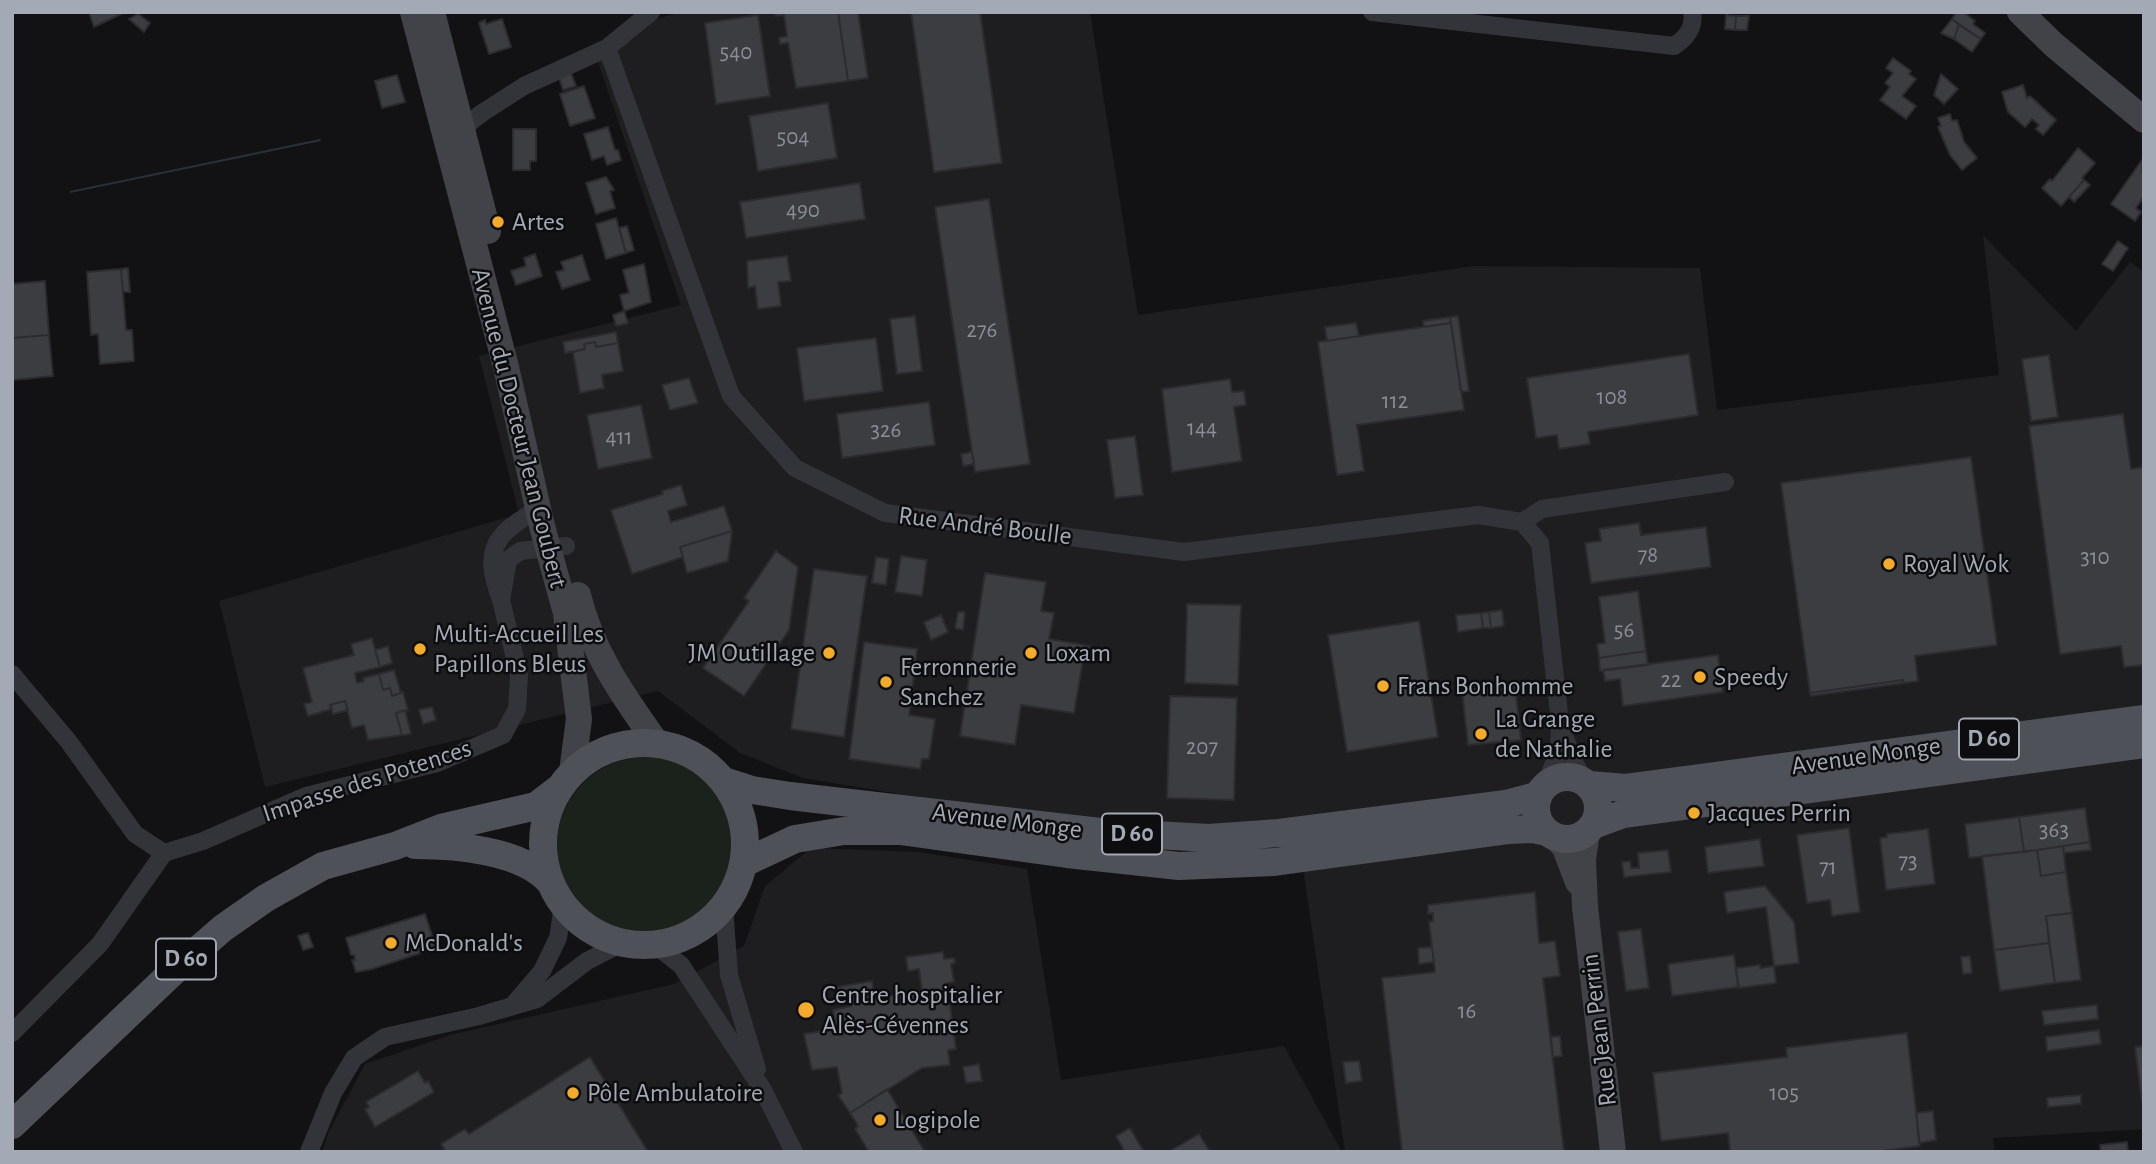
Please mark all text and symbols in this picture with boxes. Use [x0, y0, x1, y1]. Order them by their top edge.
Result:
house number: 540 [720, 38, 752, 66]
house number: 504 [777, 123, 809, 151]
house number: 490 [786, 196, 820, 224]
place label: Artes [512, 206, 565, 238]
marker: Artes [490, 214, 506, 230]
street label: Avenue du Docteur Jean Goubert [464, 265, 574, 591]
house number: 276 [967, 316, 997, 344]
house number: 108 [1597, 383, 1627, 411]
house number: 112 [1382, 387, 1408, 415]
house number: 144 [1187, 414, 1217, 442]
house number: 326 [871, 416, 901, 444]
house number: 411 [606, 423, 632, 451]
street label: Rue André Boulle [897, 500, 1073, 552]
house number: 78 [1638, 541, 1658, 569]
house number: 310 [2080, 543, 2110, 571]
place label: Royal Wok [1903, 548, 2009, 580]
marker: Royal Wok [1881, 556, 1897, 572]
house number: 56 [1614, 616, 1634, 644]
place label: Multi-Accueil Les Papillons Bleus [434, 618, 604, 680]
place label: JM Outillage [688, 637, 815, 669]
place label: Loxam [1045, 637, 1111, 669]
marker: Multi-Accueil Les Papillons Bleus [412, 641, 428, 657]
marker: JM Outillage [821, 645, 837, 661]
marker: Loxam [1023, 645, 1039, 661]
place label: Ferronnerie Sanchez [900, 651, 1017, 712]
place label: Speedy [1714, 661, 1788, 693]
house number: 22 [1661, 666, 1681, 694]
marker: Speedy [1692, 669, 1708, 685]
place label: Frans Bonhomme [1397, 670, 1574, 702]
marker: Ferronnerie Sanchez [878, 674, 894, 690]
marker: Frans Bonhomme [1375, 678, 1391, 694]
place label: La Grange de Nathalie [1495, 703, 1613, 764]
road number: D 60 [1959, 718, 2019, 760]
marker: La Grange de Nathalie [1473, 726, 1489, 742]
street label: Avenue Monge [1789, 730, 1943, 782]
street label: Impasse des Potences [259, 733, 475, 829]
house number: 207 [1186, 733, 1218, 761]
street label: Avenue Monge [930, 796, 1084, 846]
place label: Jacques Perrin [1708, 797, 1851, 829]
marker: Jacques Perrin [1686, 805, 1702, 821]
road number: D 60 [1102, 814, 1162, 854]
house number: 363 [2039, 816, 2069, 844]
house number: 73 [1898, 847, 1918, 875]
house number: 71 [1819, 853, 1837, 881]
place label: McDonald's [405, 927, 523, 959]
marker: McDonald's [383, 935, 399, 951]
road number: D 60 [156, 939, 216, 979]
street label: Rue Jean Perrin [1574, 952, 1624, 1108]
place label: Centre hospitalier Alès-Cévennes [822, 979, 1002, 1040]
house number: 16 [1458, 997, 1476, 1025]
marker: Centre hospitalier Alès-Cévennes [796, 1000, 816, 1020]
place label: Pôle Ambulatoire [587, 1077, 763, 1109]
house number: 105 [1769, 1079, 1799, 1107]
marker: Pôle Ambulatoire [565, 1085, 581, 1101]
place label: Logipole [894, 1104, 981, 1136]
marker: Logipole [872, 1112, 888, 1128]

